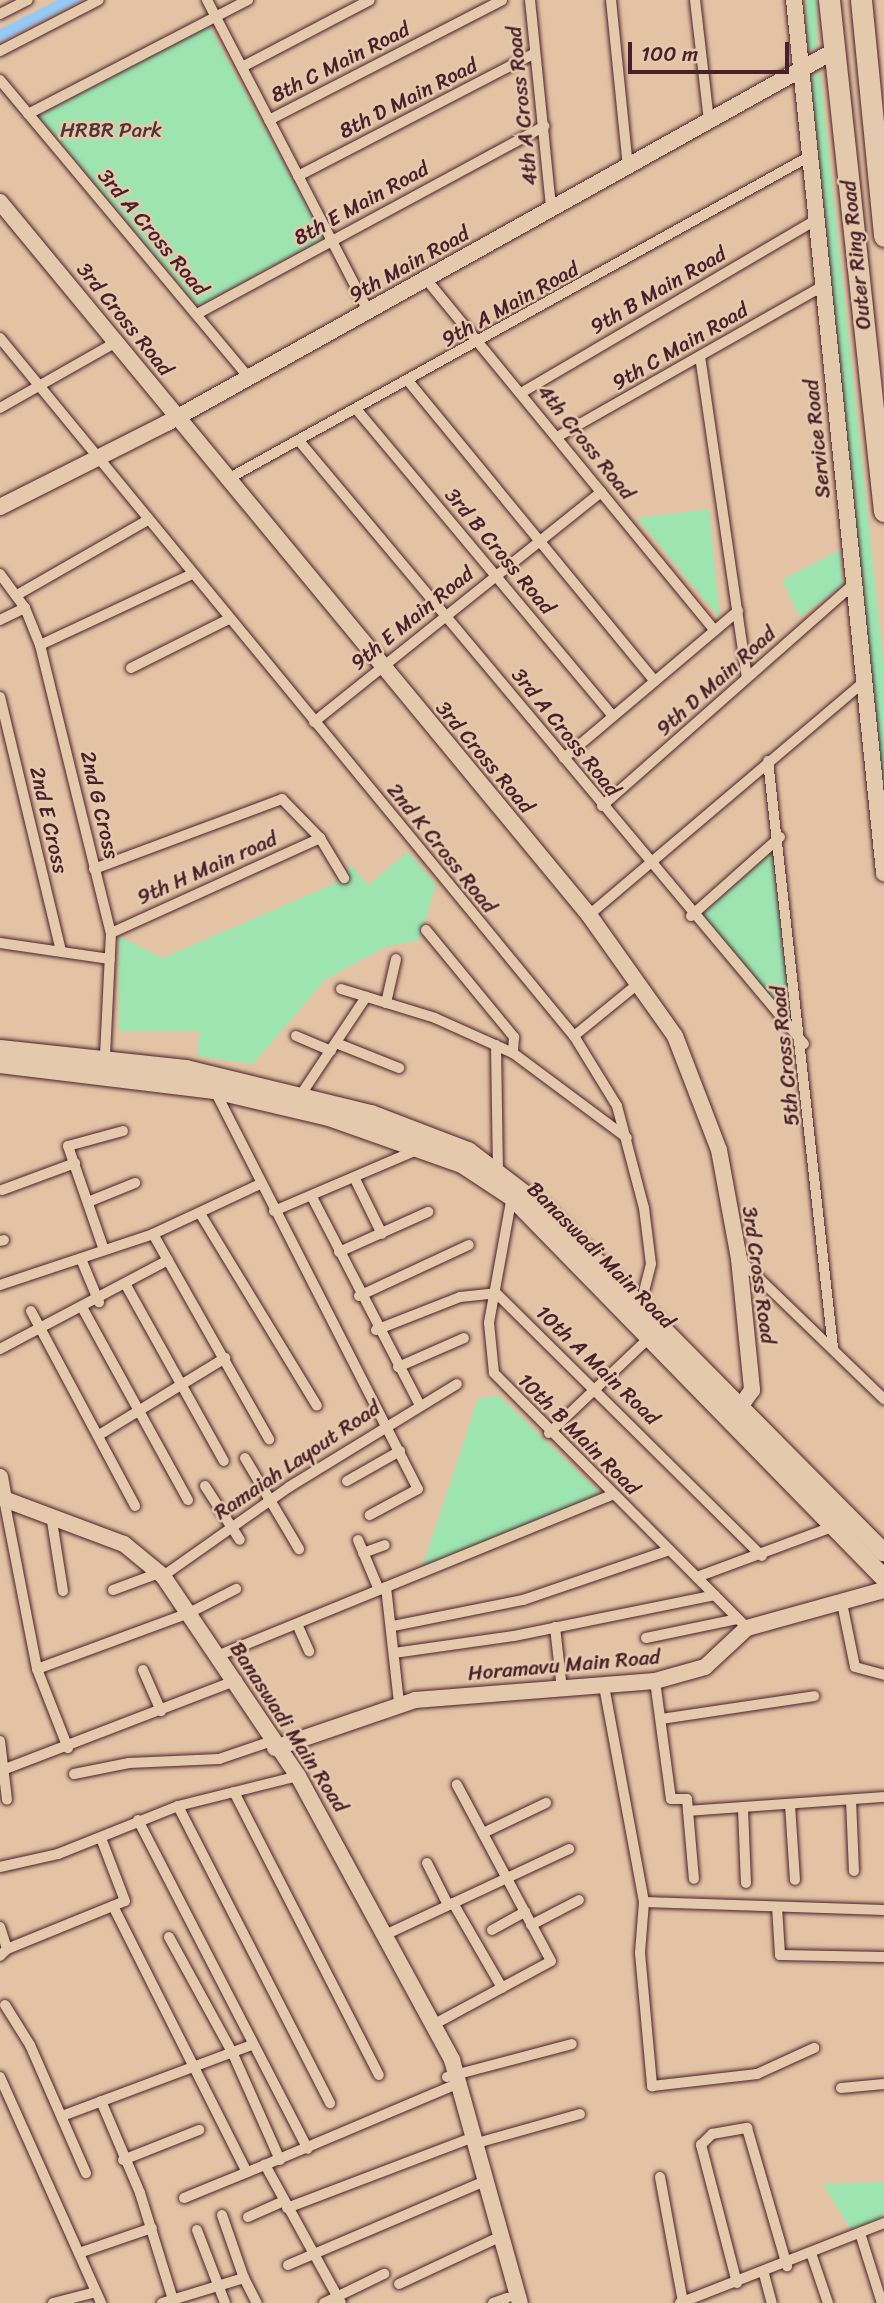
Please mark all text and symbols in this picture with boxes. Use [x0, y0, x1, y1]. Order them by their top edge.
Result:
street label: 8th C Main Road [266, 16, 414, 108]
street label: 4th A Cross Road [501, 26, 543, 186]
scale bar [632, 28, 793, 72]
text: 100 m [641, 35, 698, 73]
street label: 8th D Main Road [335, 52, 481, 144]
park label: HRBR Park [60, 117, 162, 143]
street label: 8th E Main Road [289, 155, 433, 251]
street label: 3rd A Cross Road [93, 164, 213, 300]
street label: Outer Ring Road [836, 179, 876, 331]
street label: 9th Main Road [344, 221, 474, 307]
street label: 9th B Main Road [586, 241, 730, 339]
street label: 9th A Main Road [437, 256, 583, 352]
street label: 3rd Cross Road [72, 258, 178, 380]
street label: 9th C Main Road [608, 297, 752, 395]
street label: Service Road [798, 378, 836, 500]
street label: 4th Cross Road [532, 380, 640, 504]
street label: 3rd B Cross Road [440, 483, 560, 619]
street label: 9th E Main Road [345, 561, 479, 675]
street label: 9th D Main Road [651, 621, 781, 741]
street label: 3rd A Cross Road [507, 663, 625, 801]
street label: 3rd Cross Road [431, 696, 539, 818]
street label: 2nd G Cross [75, 749, 125, 861]
street label: 2nd E Cross [25, 765, 73, 875]
street label: 2nd K Cross Road [382, 778, 502, 918]
street label: 9th H Main road [133, 826, 281, 910]
street label: 5th Cross Road [765, 985, 805, 1127]
street label: Banaswadi Main Road [522, 1176, 680, 1334]
street label: 3rd Cross Road [737, 1205, 781, 1345]
street label: 10th A Main Road [531, 1300, 665, 1430]
street label: 10th B Main Road [513, 1368, 645, 1500]
street label: Ramaiah Layout Road [209, 1395, 385, 1525]
street label: Banaswadi Main Road [225, 1637, 353, 1817]
street label: Horamavu Main Road [467, 1644, 661, 1686]

